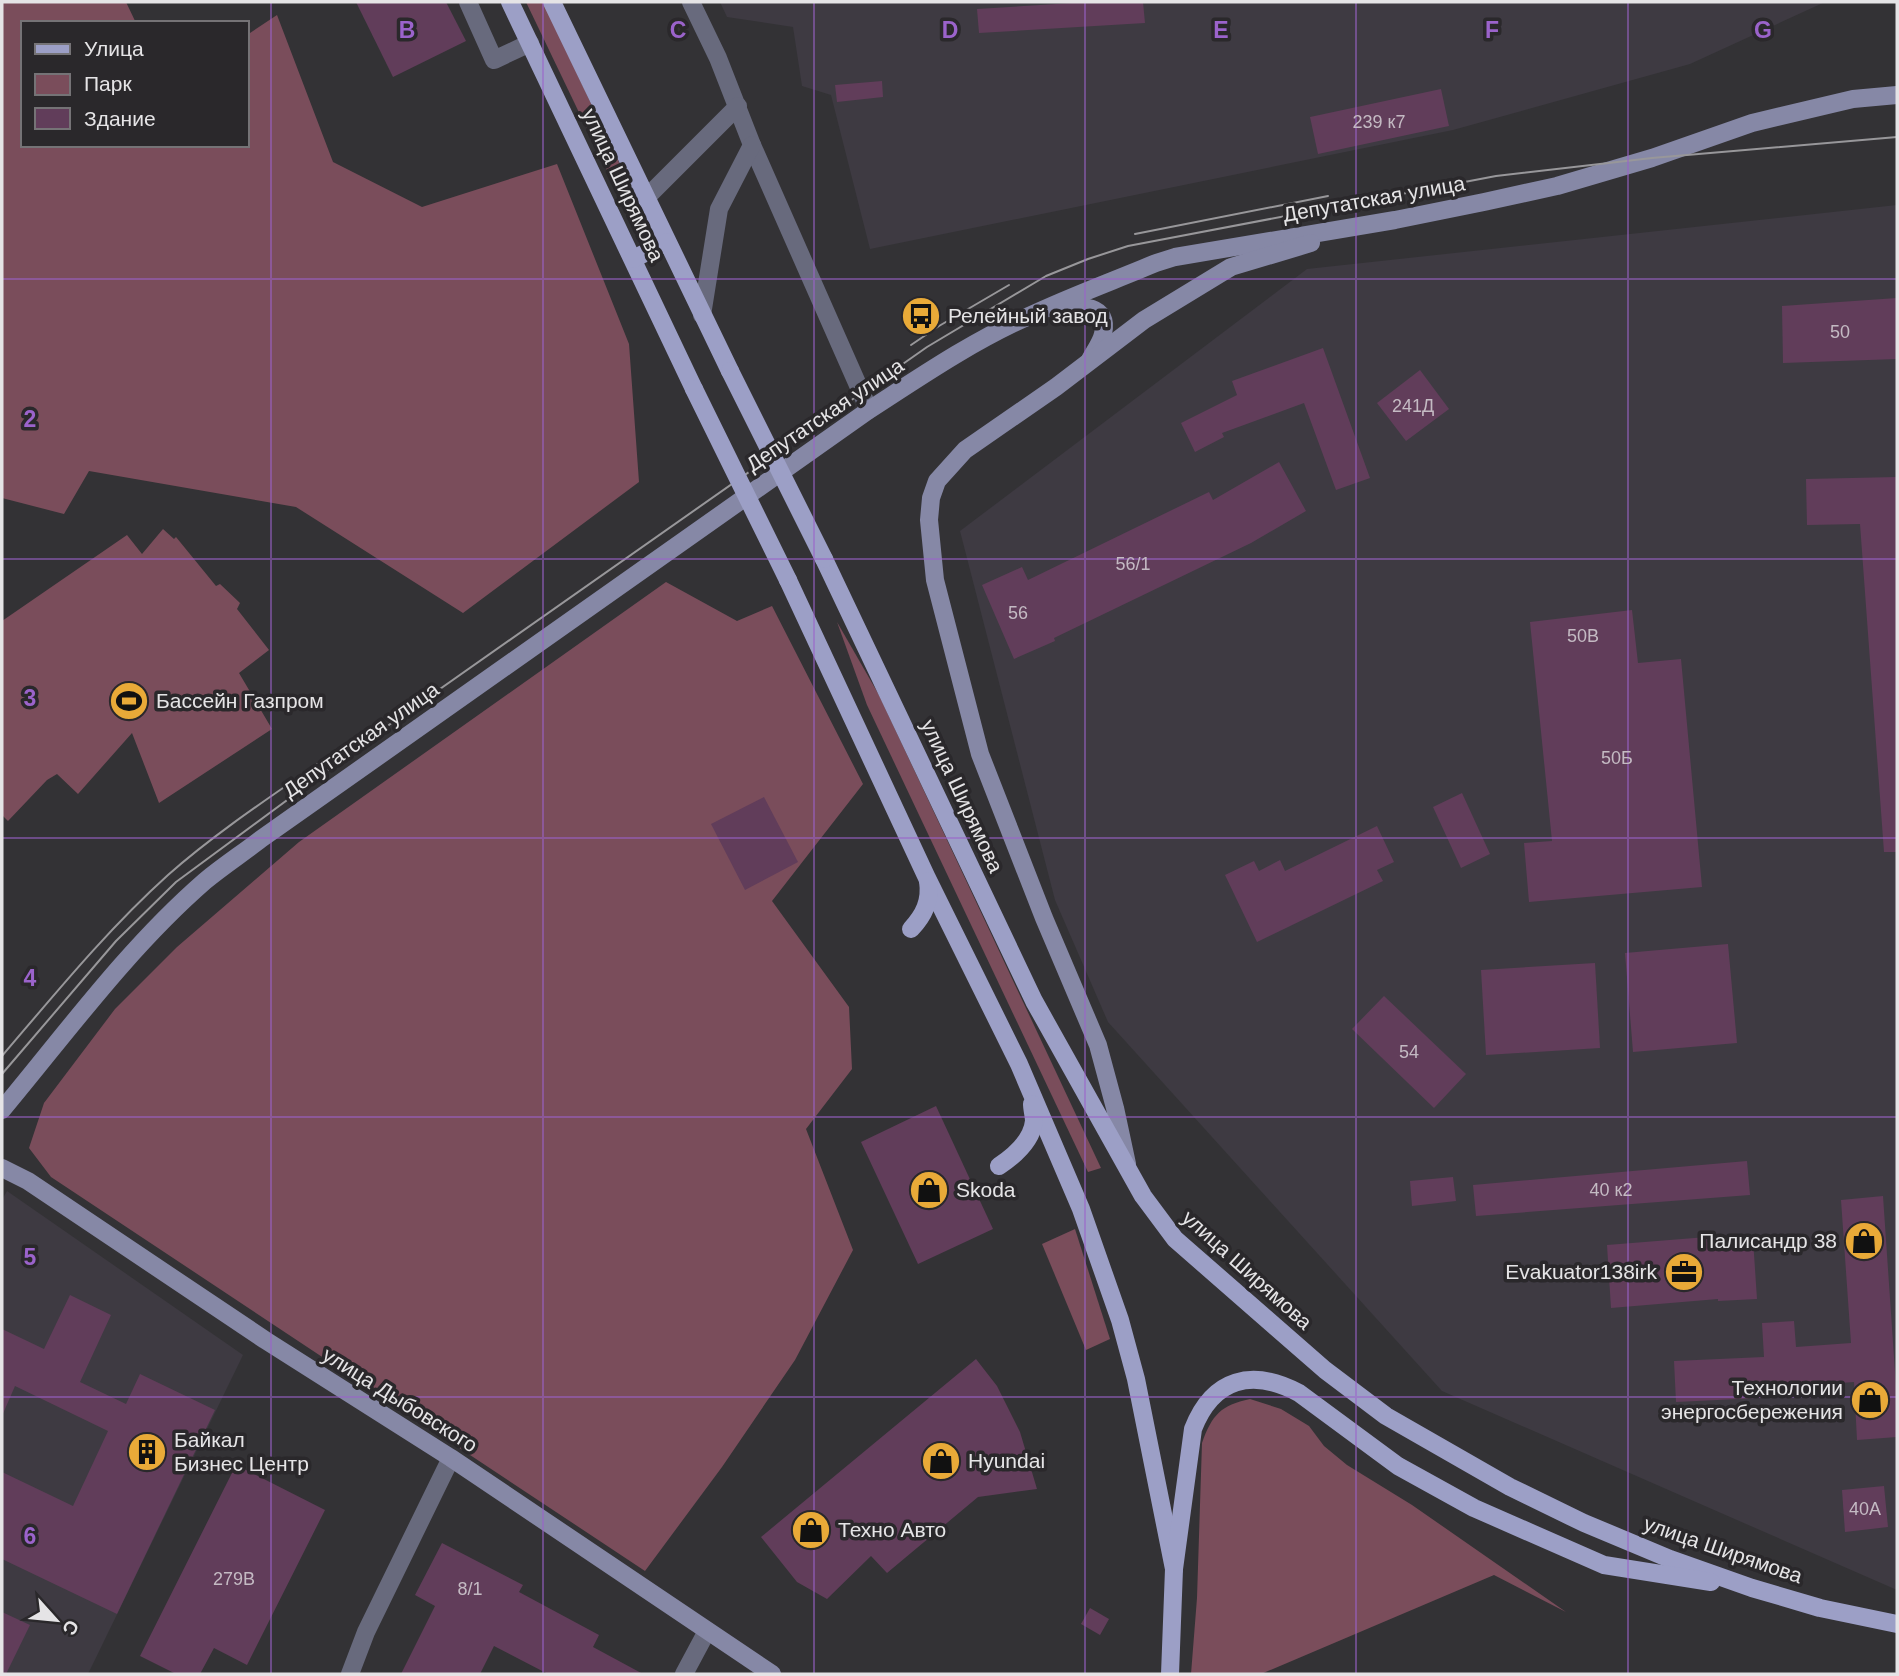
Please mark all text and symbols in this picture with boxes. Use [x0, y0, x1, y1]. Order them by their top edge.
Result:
text: B [399, 17, 415, 43]
text: C [670, 17, 686, 43]
text: D [942, 17, 958, 43]
text: E [1213, 17, 1229, 43]
text: F [1485, 17, 1499, 43]
text: G [1754, 17, 1772, 43]
legend [21, 21, 248, 147]
text: Улица [84, 37, 144, 60]
text: Парк [84, 72, 132, 95]
street label: улица Ширямова [578, 105, 669, 265]
text: Здание [84, 107, 156, 130]
house number: 239 к7 [1353, 112, 1405, 132]
street label: Депутатская улица [1281, 171, 1467, 226]
bus stop icon: Релейный завод [900, 295, 942, 337]
place label: Релейный завод [948, 304, 1108, 327]
house number: 50 [1830, 322, 1850, 342]
street label: Депутатская улица [742, 353, 908, 476]
house number: 241Д [1392, 396, 1434, 416]
text: 2 [24, 406, 36, 432]
house number: 56/1 [1115, 554, 1151, 574]
house number: 56 [1008, 603, 1028, 623]
house number: 50В [1567, 626, 1599, 646]
street label: Депутатская улица [279, 677, 443, 802]
sports icon: Бассейн Газпром [108, 680, 150, 722]
text: 3 [24, 685, 36, 711]
place label: Бассейн Газпром [156, 689, 324, 712]
street label: улица Ширямова [917, 716, 1008, 876]
house number: 50Б [1601, 748, 1633, 768]
text: 4 [24, 965, 37, 991]
house number: 54 [1399, 1042, 1419, 1062]
shop icon: Skoda [908, 1169, 950, 1211]
place label: Skoda [956, 1178, 1016, 1201]
house number: 40 к2 [1590, 1180, 1632, 1200]
street label: улица Ширямова [1178, 1206, 1317, 1334]
shop icon: Палисандр 38 [1843, 1220, 1885, 1262]
place label: Палисандр 38 [1699, 1229, 1837, 1252]
text: 5 [24, 1244, 37, 1270]
office icon: Evakuator138irk [1663, 1251, 1705, 1293]
place label: Evakuator138irk [1505, 1260, 1657, 1283]
street label: улица Дыбовского [319, 1343, 482, 1456]
place label: Технологии энергосбережения [1661, 1376, 1843, 1423]
shop icon: Технологии энергосбережения [1849, 1379, 1891, 1421]
place label: Байкал Бизнес Центр [174, 1428, 309, 1475]
building icon: Байкал Бизнес Центр [126, 1431, 168, 1473]
shop icon: Hyundai [920, 1440, 962, 1482]
place label: Hyundai [968, 1449, 1045, 1472]
house number: 40А [1849, 1499, 1881, 1519]
shop icon: Техно Авто [790, 1509, 832, 1551]
street label: улица Ширямова [1641, 1512, 1806, 1588]
place label: Техно Авто [838, 1518, 946, 1541]
text: 6 [24, 1523, 36, 1549]
house number: 279В [213, 1569, 255, 1589]
house number: 8/1 [457, 1579, 483, 1599]
north arrow [21, 1585, 91, 1655]
text: С [58, 1617, 83, 1639]

